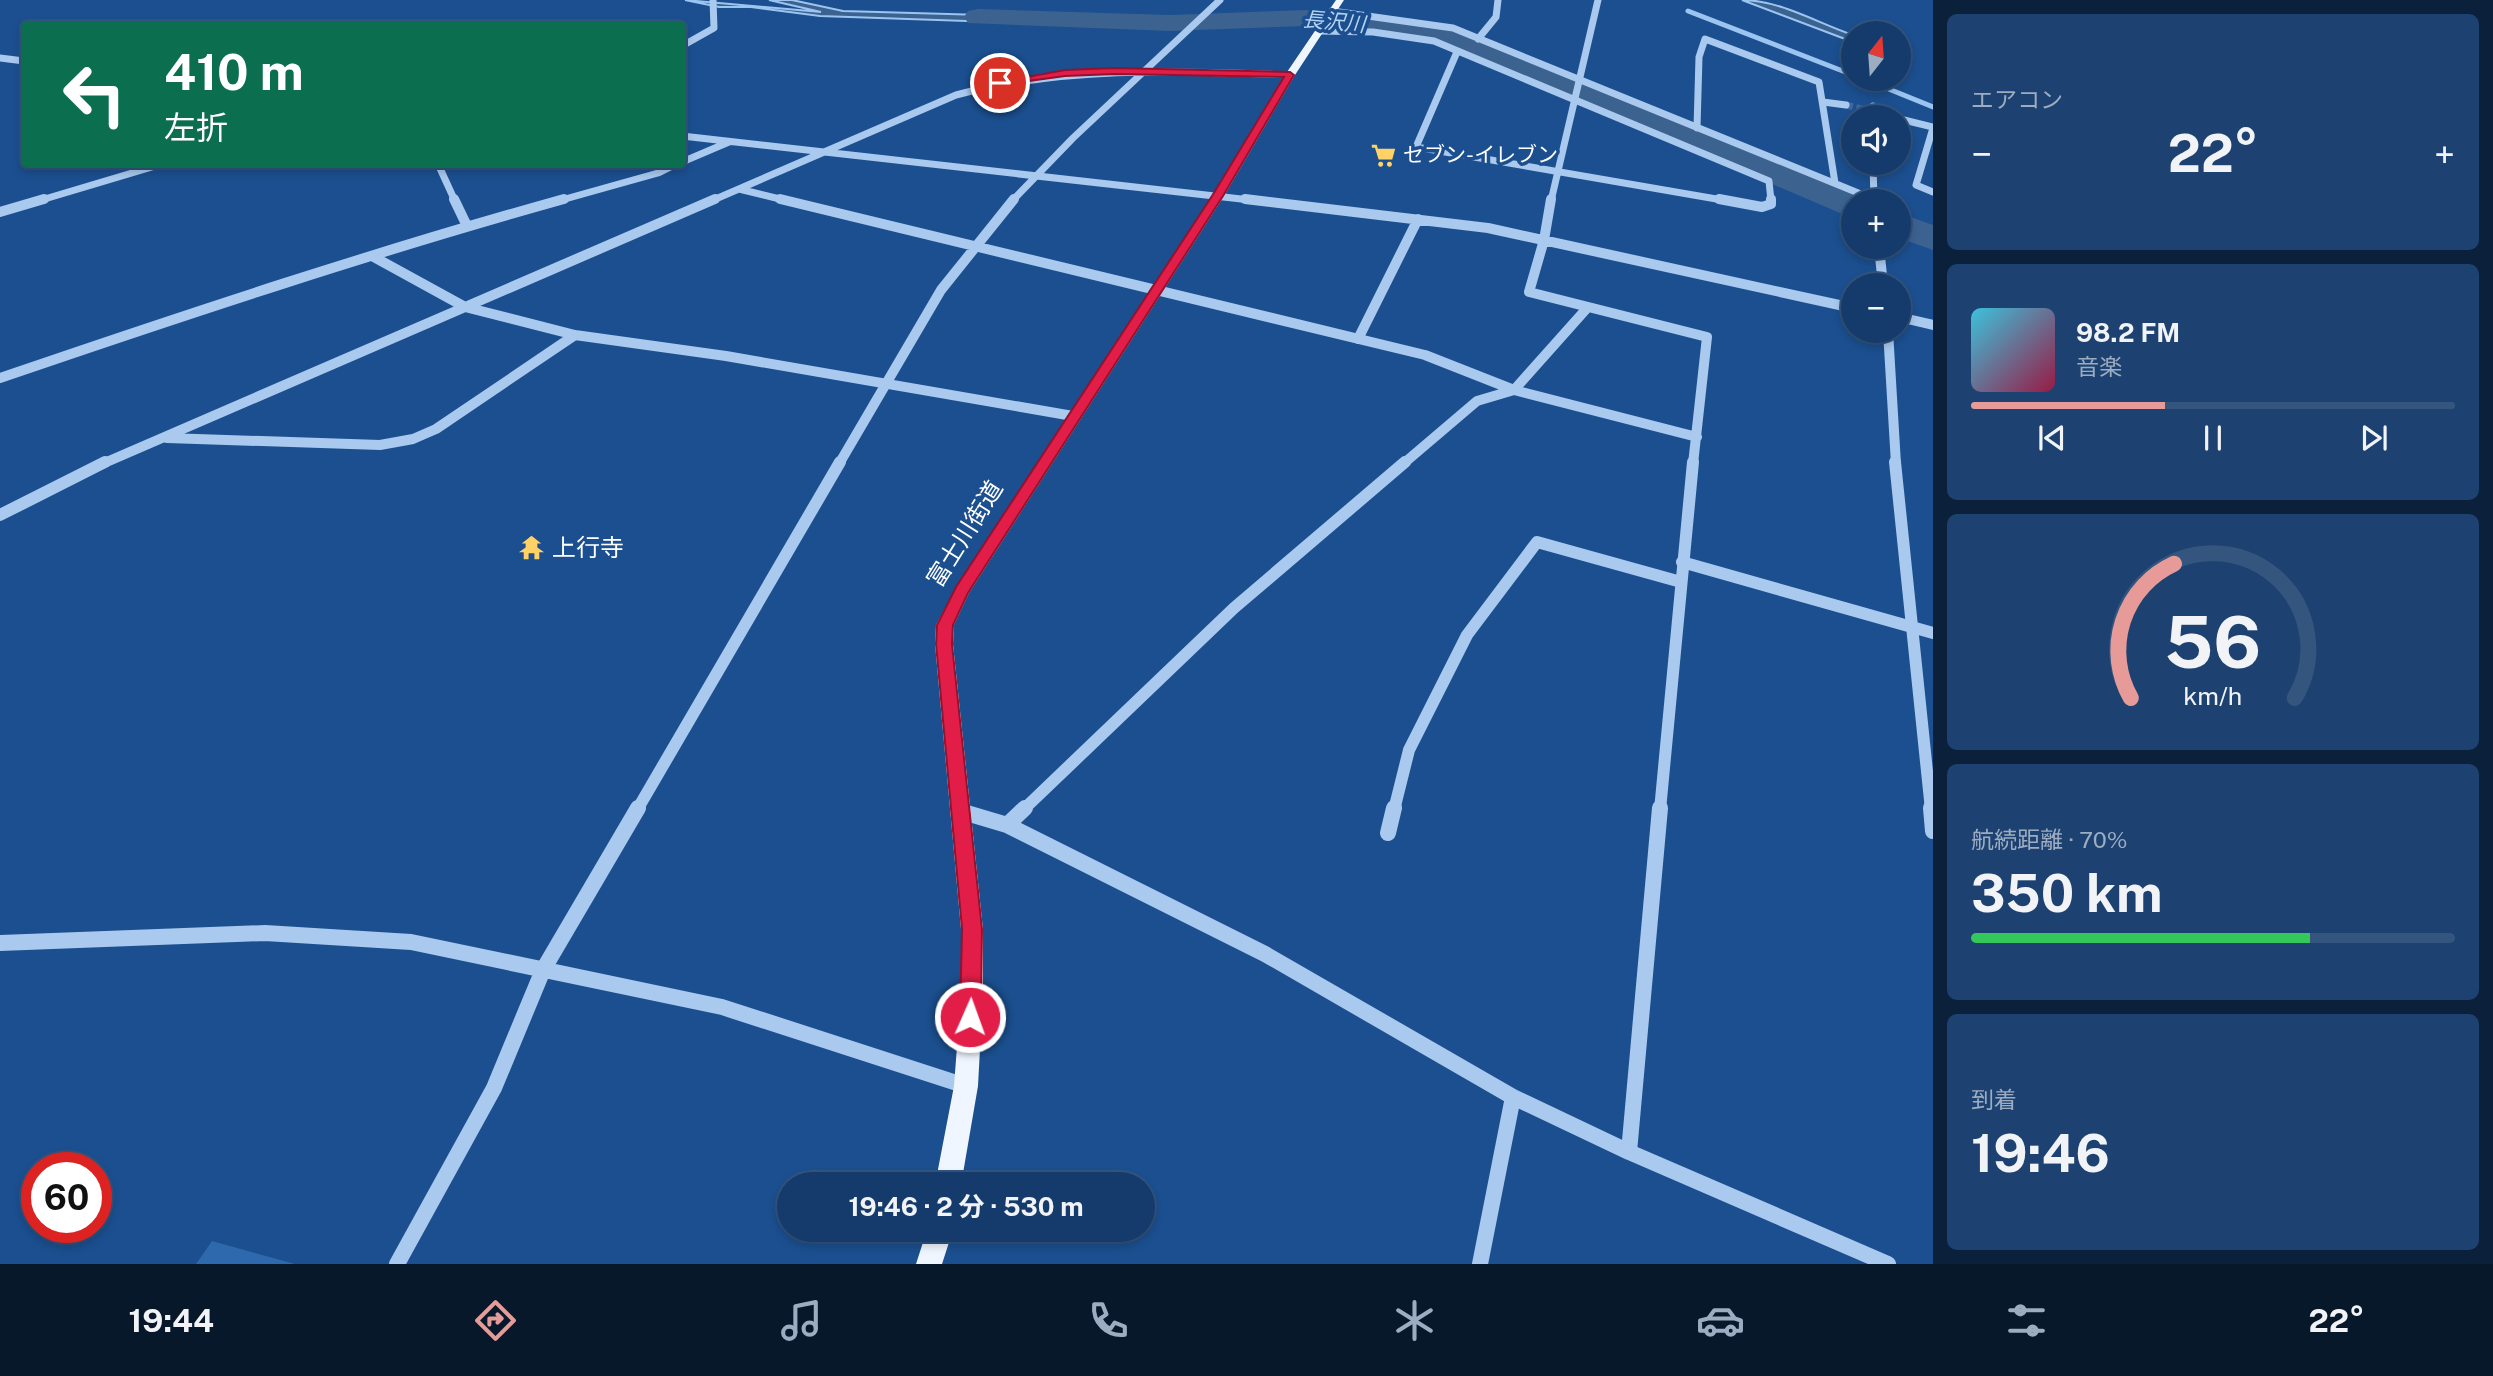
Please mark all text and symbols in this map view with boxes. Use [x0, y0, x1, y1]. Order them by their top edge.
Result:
water label: 長沢川 [1302, 6, 1369, 37]
north arrow [1841, 21, 1911, 91]
map controls [1841, 21, 1911, 343]
text: 410 m [164, 43, 304, 101]
icon: left [49, 49, 140, 140]
pin [970, 53, 1030, 113]
icon: arrive [981, 64, 1019, 102]
text: エアコン [1971, 86, 2063, 113]
button: sound [1841, 105, 1911, 175]
text: 左折 [164, 109, 228, 146]
text: 22° [2168, 123, 2258, 184]
text: − [1971, 132, 1992, 177]
text: + [2434, 132, 2455, 177]
supermarket icon: セブン-イレブン [1369, 141, 1397, 169]
place label: セブン-イレブン [1403, 142, 1558, 167]
button: + [1841, 189, 1911, 259]
button: − [1841, 273, 1911, 343]
text: 98.2 FM [2076, 317, 2180, 348]
text: 音楽 [2076, 353, 2122, 380]
icon: previous [2033, 419, 2071, 457]
icon: pause [2194, 419, 2232, 457]
icon: next [2355, 419, 2393, 457]
street label: 富士川街道 [920, 475, 1008, 592]
place label: 上行寺 [552, 533, 624, 561]
temple icon: 上行寺 [518, 534, 546, 562]
text: 56 [2164, 599, 2262, 684]
text: km/h [2184, 681, 2242, 711]
text: 航続距離 · 70% [1971, 826, 2128, 853]
text: 350 km [1971, 863, 2163, 924]
position arrow [933, 980, 1007, 1054]
text: 到着 [1971, 1086, 2017, 1113]
text: 19:46 [1971, 1123, 2110, 1184]
speed limit sign: 60 [21, 1152, 112, 1243]
text: 19:46 · 2 分 · 530 m [848, 1191, 1084, 1222]
icon: directions [471, 1296, 520, 1345]
icon: music [777, 1296, 826, 1345]
icon: phone [1084, 1296, 1133, 1345]
icon: climate [1390, 1296, 1439, 1345]
icon: car [1696, 1296, 1745, 1345]
icon: filters [2002, 1296, 2051, 1345]
text: 19:44 [129, 1302, 214, 1339]
text: 22° [2309, 1302, 2364, 1339]

